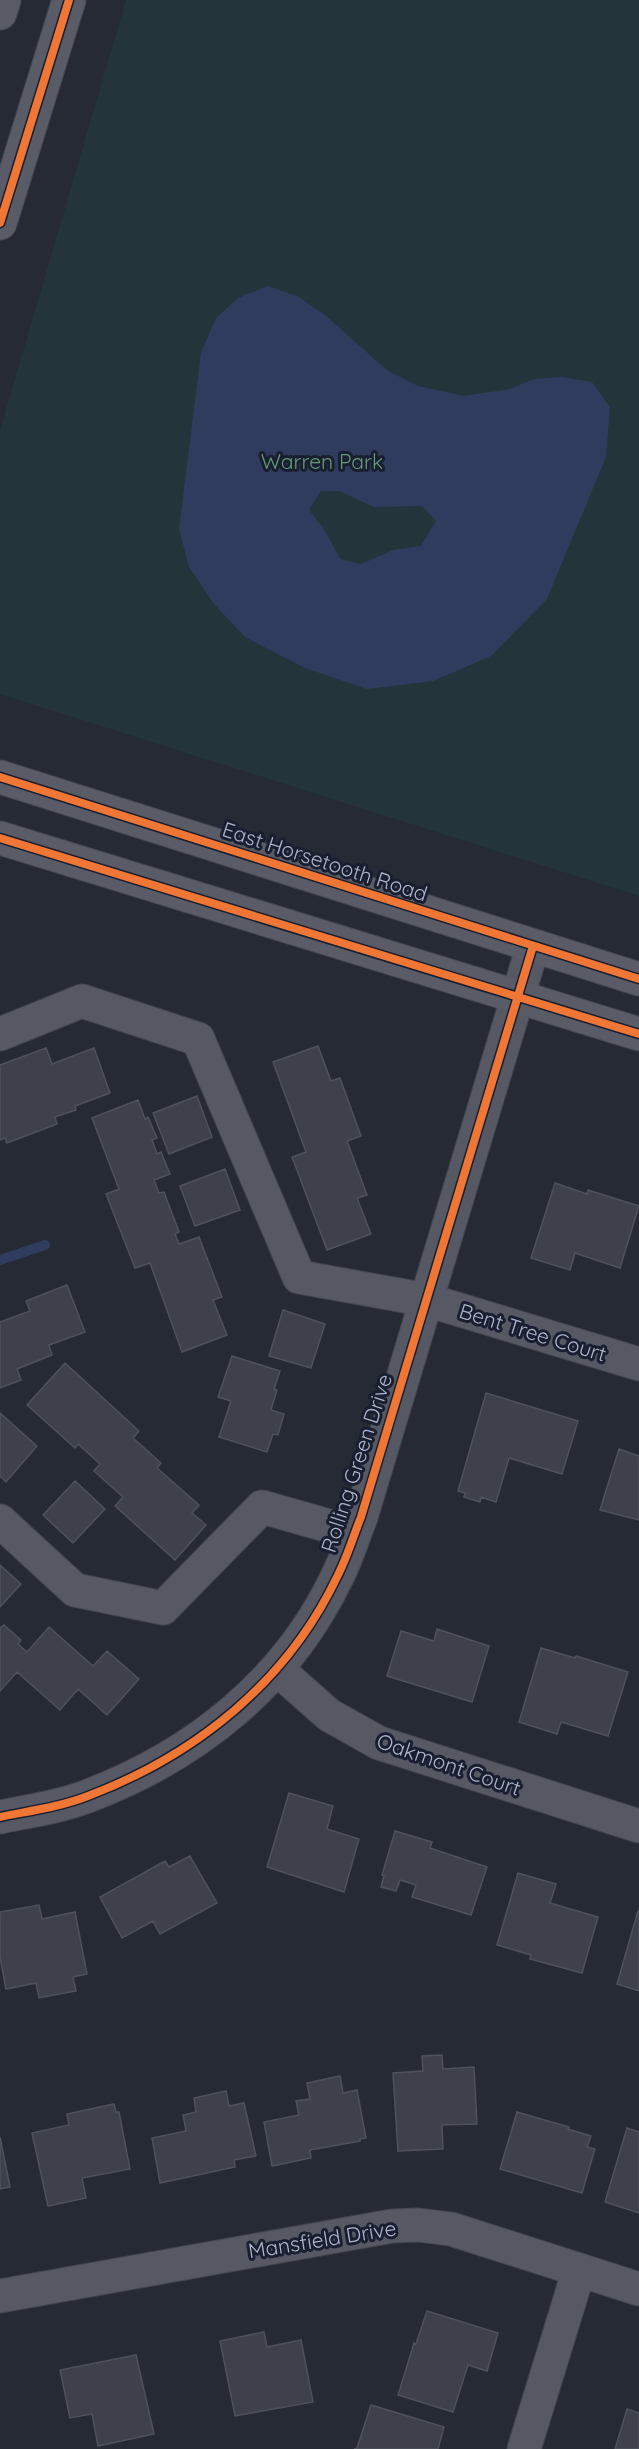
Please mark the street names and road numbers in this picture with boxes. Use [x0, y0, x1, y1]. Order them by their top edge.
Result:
street label: East Horsetooth Road [219, 816, 431, 906]
street label: Bent Tree Court [456, 1297, 610, 1367]
street label: Rolling Green Drive [315, 1370, 397, 1556]
street label: Oakmont Court [374, 1727, 524, 1801]
street label: Mansfield Drive [246, 2214, 398, 2264]

